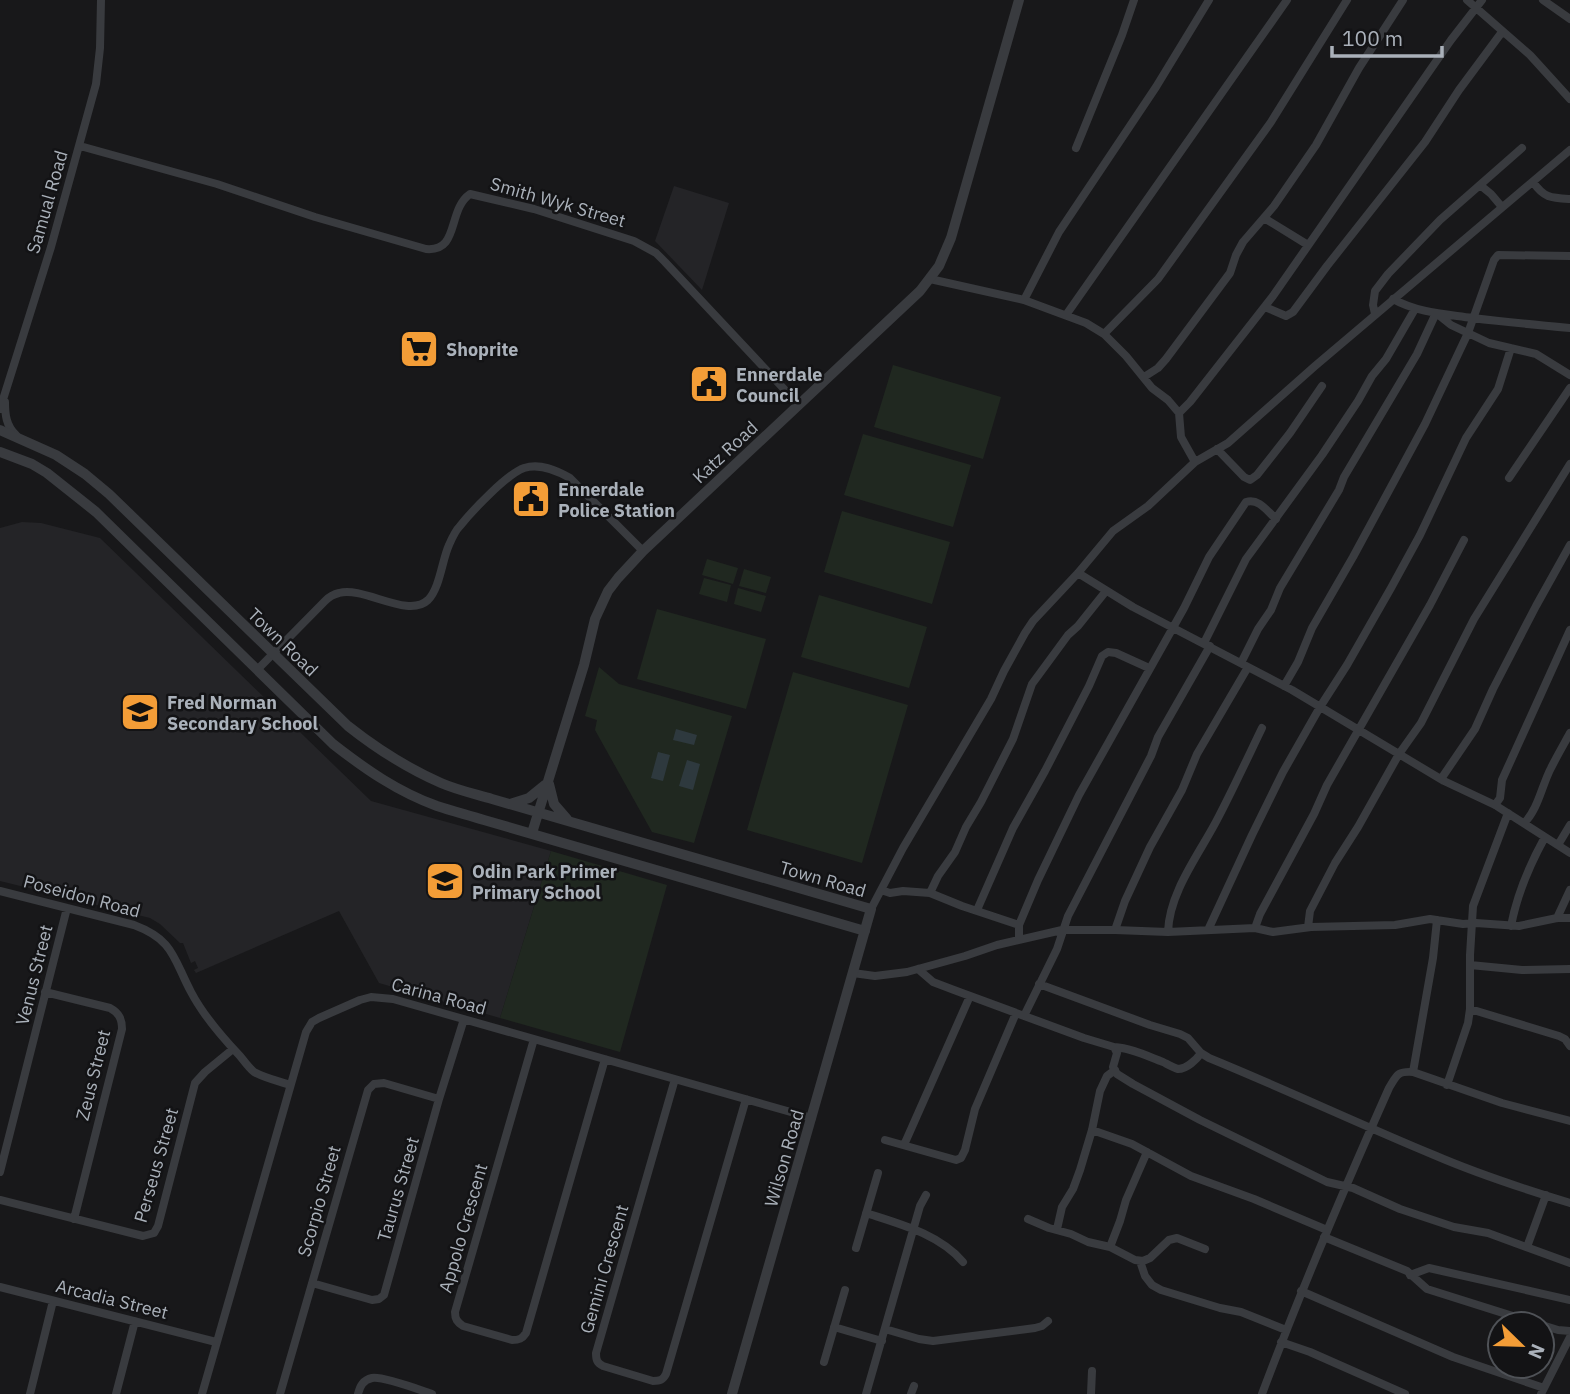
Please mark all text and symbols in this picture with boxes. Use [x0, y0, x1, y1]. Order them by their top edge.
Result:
scale bar [1332, 14, 1442, 58]
text: 100 m [1342, 24, 1403, 52]
street label: Samual Road [21, 148, 73, 256]
street label: Smith Wyk Street [488, 172, 628, 232]
supermarket icon: Shoprite [398, 328, 440, 370]
place label: Shoprite [446, 338, 518, 361]
public building icon: Ennerdale Council [688, 363, 730, 405]
place label: Ennerdale Council [736, 363, 822, 407]
street label: Katz Road [688, 416, 762, 488]
public building icon: Ennerdale Police Station [510, 478, 552, 520]
place label: Ennerdale Police Station [558, 478, 675, 522]
street label: Town Road [243, 603, 323, 681]
school or university icon: Fred Norman Secondary School [119, 691, 161, 733]
place label: Fred Norman Secondary School [167, 691, 318, 735]
street label: Town Road [777, 856, 869, 902]
school or university icon: Odin Park Primer Primary School [424, 860, 466, 902]
place label: Odin Park Primer Primary School [472, 860, 617, 904]
street label: Poseidon Road [21, 869, 143, 923]
street label: Venus Street [10, 922, 58, 1028]
street label: Carina Road [389, 972, 489, 1020]
street label: Zeus Street [71, 1027, 115, 1123]
street label: Perseus Street [129, 1105, 183, 1225]
street label: Wilson Road [759, 1107, 809, 1209]
street label: Taurus Street [372, 1134, 424, 1244]
street label: Scorpio Street [292, 1143, 346, 1259]
street label: Appolo Crescent [434, 1161, 492, 1295]
street label: Gemini Crescent [575, 1202, 633, 1336]
street label: Arcadia Street [53, 1274, 171, 1324]
north arrow [1486, 1310, 1556, 1380]
text: N [1523, 1341, 1550, 1363]

